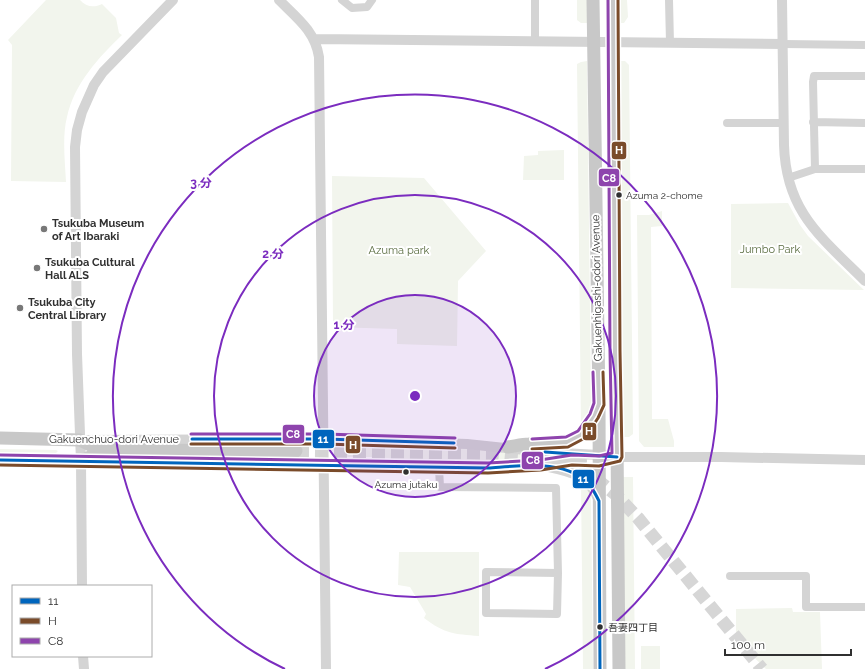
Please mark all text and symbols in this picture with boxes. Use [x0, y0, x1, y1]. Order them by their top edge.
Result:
line badge: H [611, 141, 627, 160]
text: H [615, 144, 623, 157]
line badge: C8 [598, 168, 620, 187]
text: C8 [602, 172, 616, 185]
text: 3 分 [190, 176, 212, 190]
marker: Azuma 2-chome [614, 190, 624, 200]
place label: Azuma 2-chome [626, 190, 703, 201]
street label: Gakuenhigashi-odori Avenue [589, 214, 605, 361]
place label: Tsukuba Museum of Art Ibaraki [52, 217, 144, 243]
marker: Tsukuba Museum of Art Ibaraki [39, 224, 49, 234]
park label: Jumbo Park [740, 243, 800, 256]
park label: Azuma park [369, 244, 430, 257]
text: 2 分 [262, 247, 284, 261]
place label: Tsukuba Cultural Hall ALS [45, 256, 135, 282]
marker: Tsukuba Cultural Hall ALS [32, 263, 42, 273]
place label: Tsukuba City Central Library [28, 296, 106, 322]
marker: Tsukuba City Central Library [15, 303, 25, 313]
text: 1 分 [334, 318, 354, 332]
centre of rings [408, 389, 422, 403]
line badge: H [582, 422, 597, 441]
line badge: C8 [282, 424, 305, 444]
text: H [585, 425, 593, 438]
text: C8 [286, 428, 300, 441]
line badge: 11 [312, 429, 335, 449]
street label: Gakuenchuo-dori Avenue [49, 433, 180, 446]
text: 11 [318, 433, 329, 446]
line badge: H [345, 435, 361, 454]
text: H [349, 439, 357, 452]
line badge: C8 [521, 451, 544, 470]
text: C8 [526, 454, 540, 467]
marker: Azuma jutaku [401, 467, 411, 477]
line badge: 11 [572, 469, 595, 489]
text: 11 [578, 473, 589, 486]
place label: Azuma jutaku [374, 479, 438, 490]
legend [12, 585, 152, 657]
text: 11 [48, 594, 58, 608]
text: H [48, 614, 57, 628]
marker: 吾妻四丁目 [595, 622, 605, 632]
place label: 吾妻四丁目 [608, 622, 658, 633]
scale bar [725, 631, 851, 657]
text: C8 [48, 634, 63, 648]
text: 100 m [731, 638, 765, 652]

